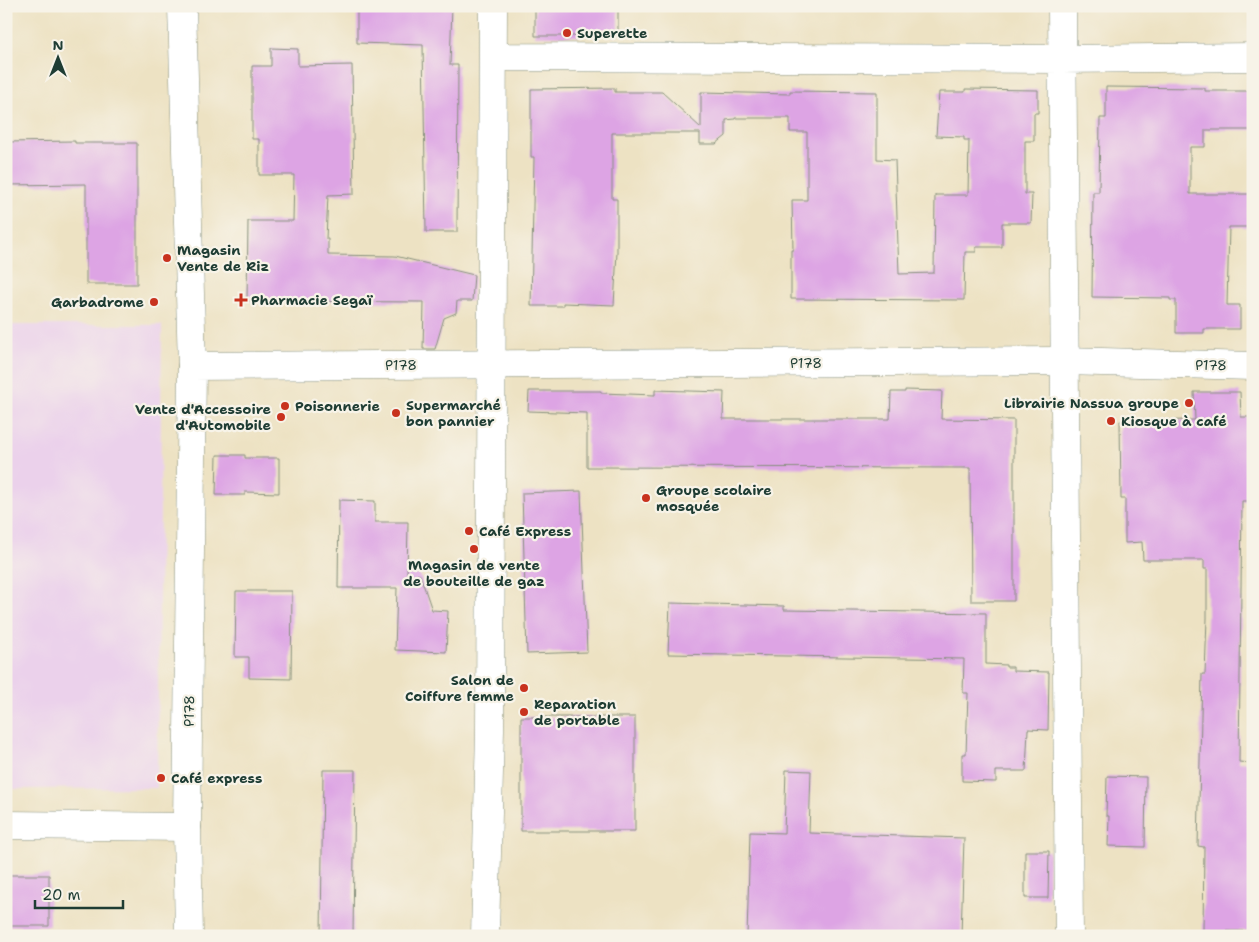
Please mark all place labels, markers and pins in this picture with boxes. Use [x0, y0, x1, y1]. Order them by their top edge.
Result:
place label: Superette [577, 24, 648, 42]
marker: Superette [561, 27, 573, 39]
place label: Magasin Vente de Riz [177, 241, 269, 275]
marker: Magasin Vente de Riz [161, 252, 173, 264]
place label: Pharmacie Segaï [251, 291, 374, 309]
place label: Garbadrome [51, 293, 144, 311]
marker: Pharmacie Segaï [235, 294, 247, 306]
marker: Garbadrome [148, 296, 160, 308]
place label: Librairie Nassua groupe [1004, 394, 1179, 412]
place label: Supermarché bon pannier [406, 396, 501, 430]
place label: Poisonnerie [295, 397, 380, 415]
marker: Librairie Nassua groupe [1183, 397, 1195, 409]
place label: Vente d'Accessoire d'Automobile [135, 400, 271, 434]
marker: Poisonnerie [279, 400, 291, 412]
marker: Supermarché bon pannier [390, 407, 402, 419]
marker: Vente d'Accessoire d'Automobile [275, 411, 287, 423]
place label: Kiosque à café [1121, 412, 1227, 430]
marker: Kiosque à café [1105, 415, 1117, 427]
place label: Groupe scolaire mosquée [656, 481, 772, 515]
marker: Groupe scolaire mosquée [640, 492, 652, 504]
place label: Café Express [479, 522, 571, 540]
marker: Café Express [463, 525, 475, 537]
marker: Magasin de vente de bouteille de gaz [468, 543, 480, 555]
place label: Magasin de vente de bouteille de gaz [403, 556, 545, 590]
place label: Salon de Coiffure femme [405, 671, 514, 705]
marker: Salon de Coiffure femme [518, 682, 530, 694]
place label: Reparation de portable [534, 695, 620, 729]
marker: Reparation de portable [518, 706, 530, 718]
place label: Café express [171, 769, 262, 787]
marker: Café express [155, 772, 167, 784]

